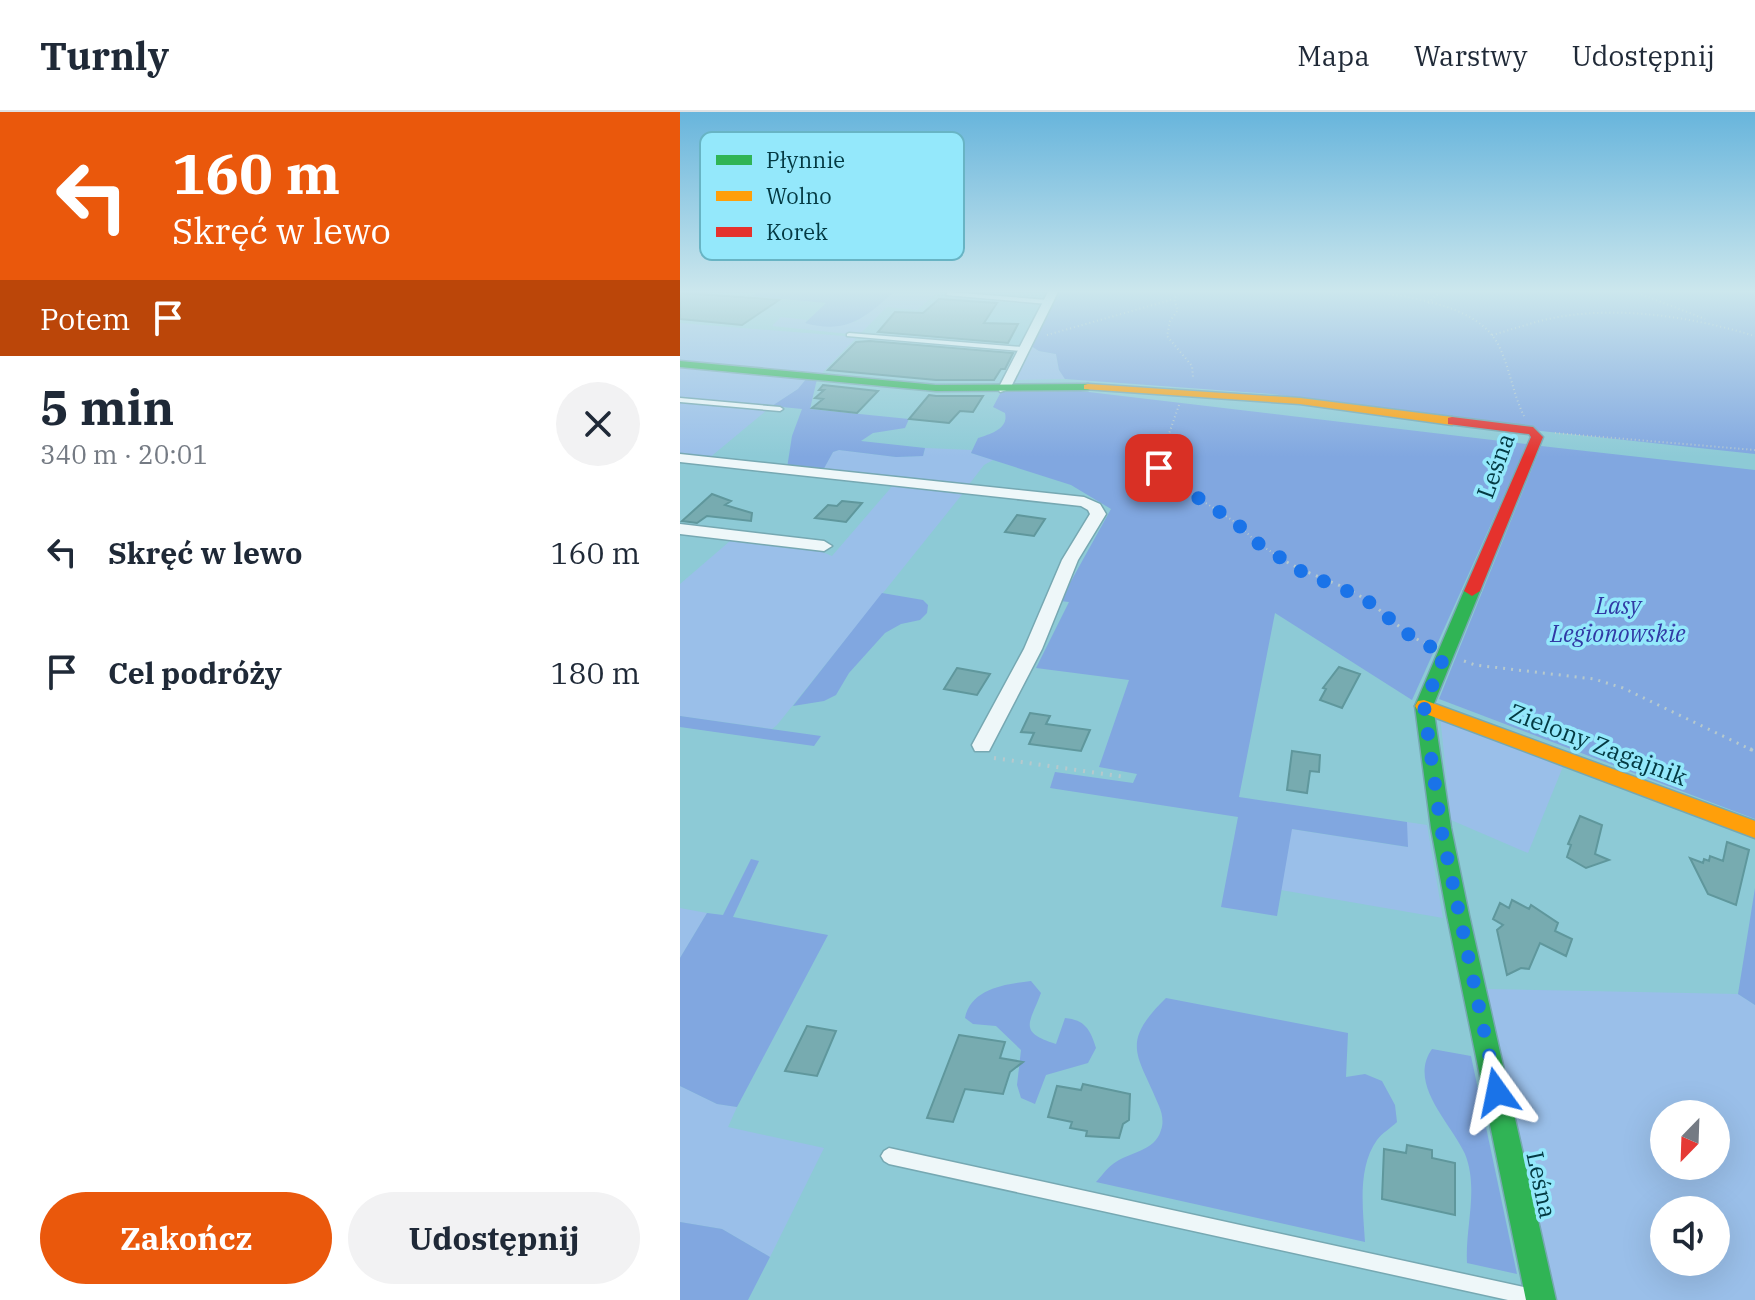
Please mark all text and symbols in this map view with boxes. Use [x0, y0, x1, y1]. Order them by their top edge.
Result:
text: Turnly [40, 31, 169, 80]
text: Mapa [1297, 37, 1370, 74]
text: Warstwy [1414, 37, 1527, 74]
text: Udostępnij [1571, 37, 1715, 74]
legend [700, 132, 964, 260]
text: 160 m [172, 137, 340, 209]
icon: left [40, 144, 144, 248]
text: Płynnie [766, 145, 845, 174]
text: Wolno [766, 181, 832, 210]
text: Skręć w lewo [172, 207, 391, 254]
text: Korek [766, 217, 828, 246]
icon: arrive [146, 296, 190, 340]
text: Potem [40, 299, 130, 338]
text: 5 min [40, 376, 174, 438]
button: close [556, 382, 640, 466]
street label: Leśna [1469, 429, 1522, 503]
pin [1125, 434, 1193, 502]
text: 340 m · 20:01 [40, 437, 208, 471]
icon: arrive [1137, 446, 1181, 490]
icon: left [40, 530, 84, 574]
text: Skręć w lewo [108, 533, 302, 572]
text: 160 m [550, 533, 640, 572]
park label: Lasy Legionowskie [1549, 589, 1686, 649]
icon: arrive [40, 650, 84, 694]
text: Cel podróży [108, 653, 282, 692]
text: 180 m [550, 653, 640, 692]
street label: Zielony Zagajnik [1505, 695, 1692, 793]
position arrow [1455, 1050, 1539, 1134]
north arrow [1650, 1100, 1730, 1180]
map controls [1650, 1100, 1730, 1276]
street label: Leśna [1519, 1149, 1565, 1221]
button: Zakończ [40, 1192, 332, 1284]
button: Udostępnij [348, 1192, 640, 1284]
button: sound [1650, 1196, 1730, 1276]

